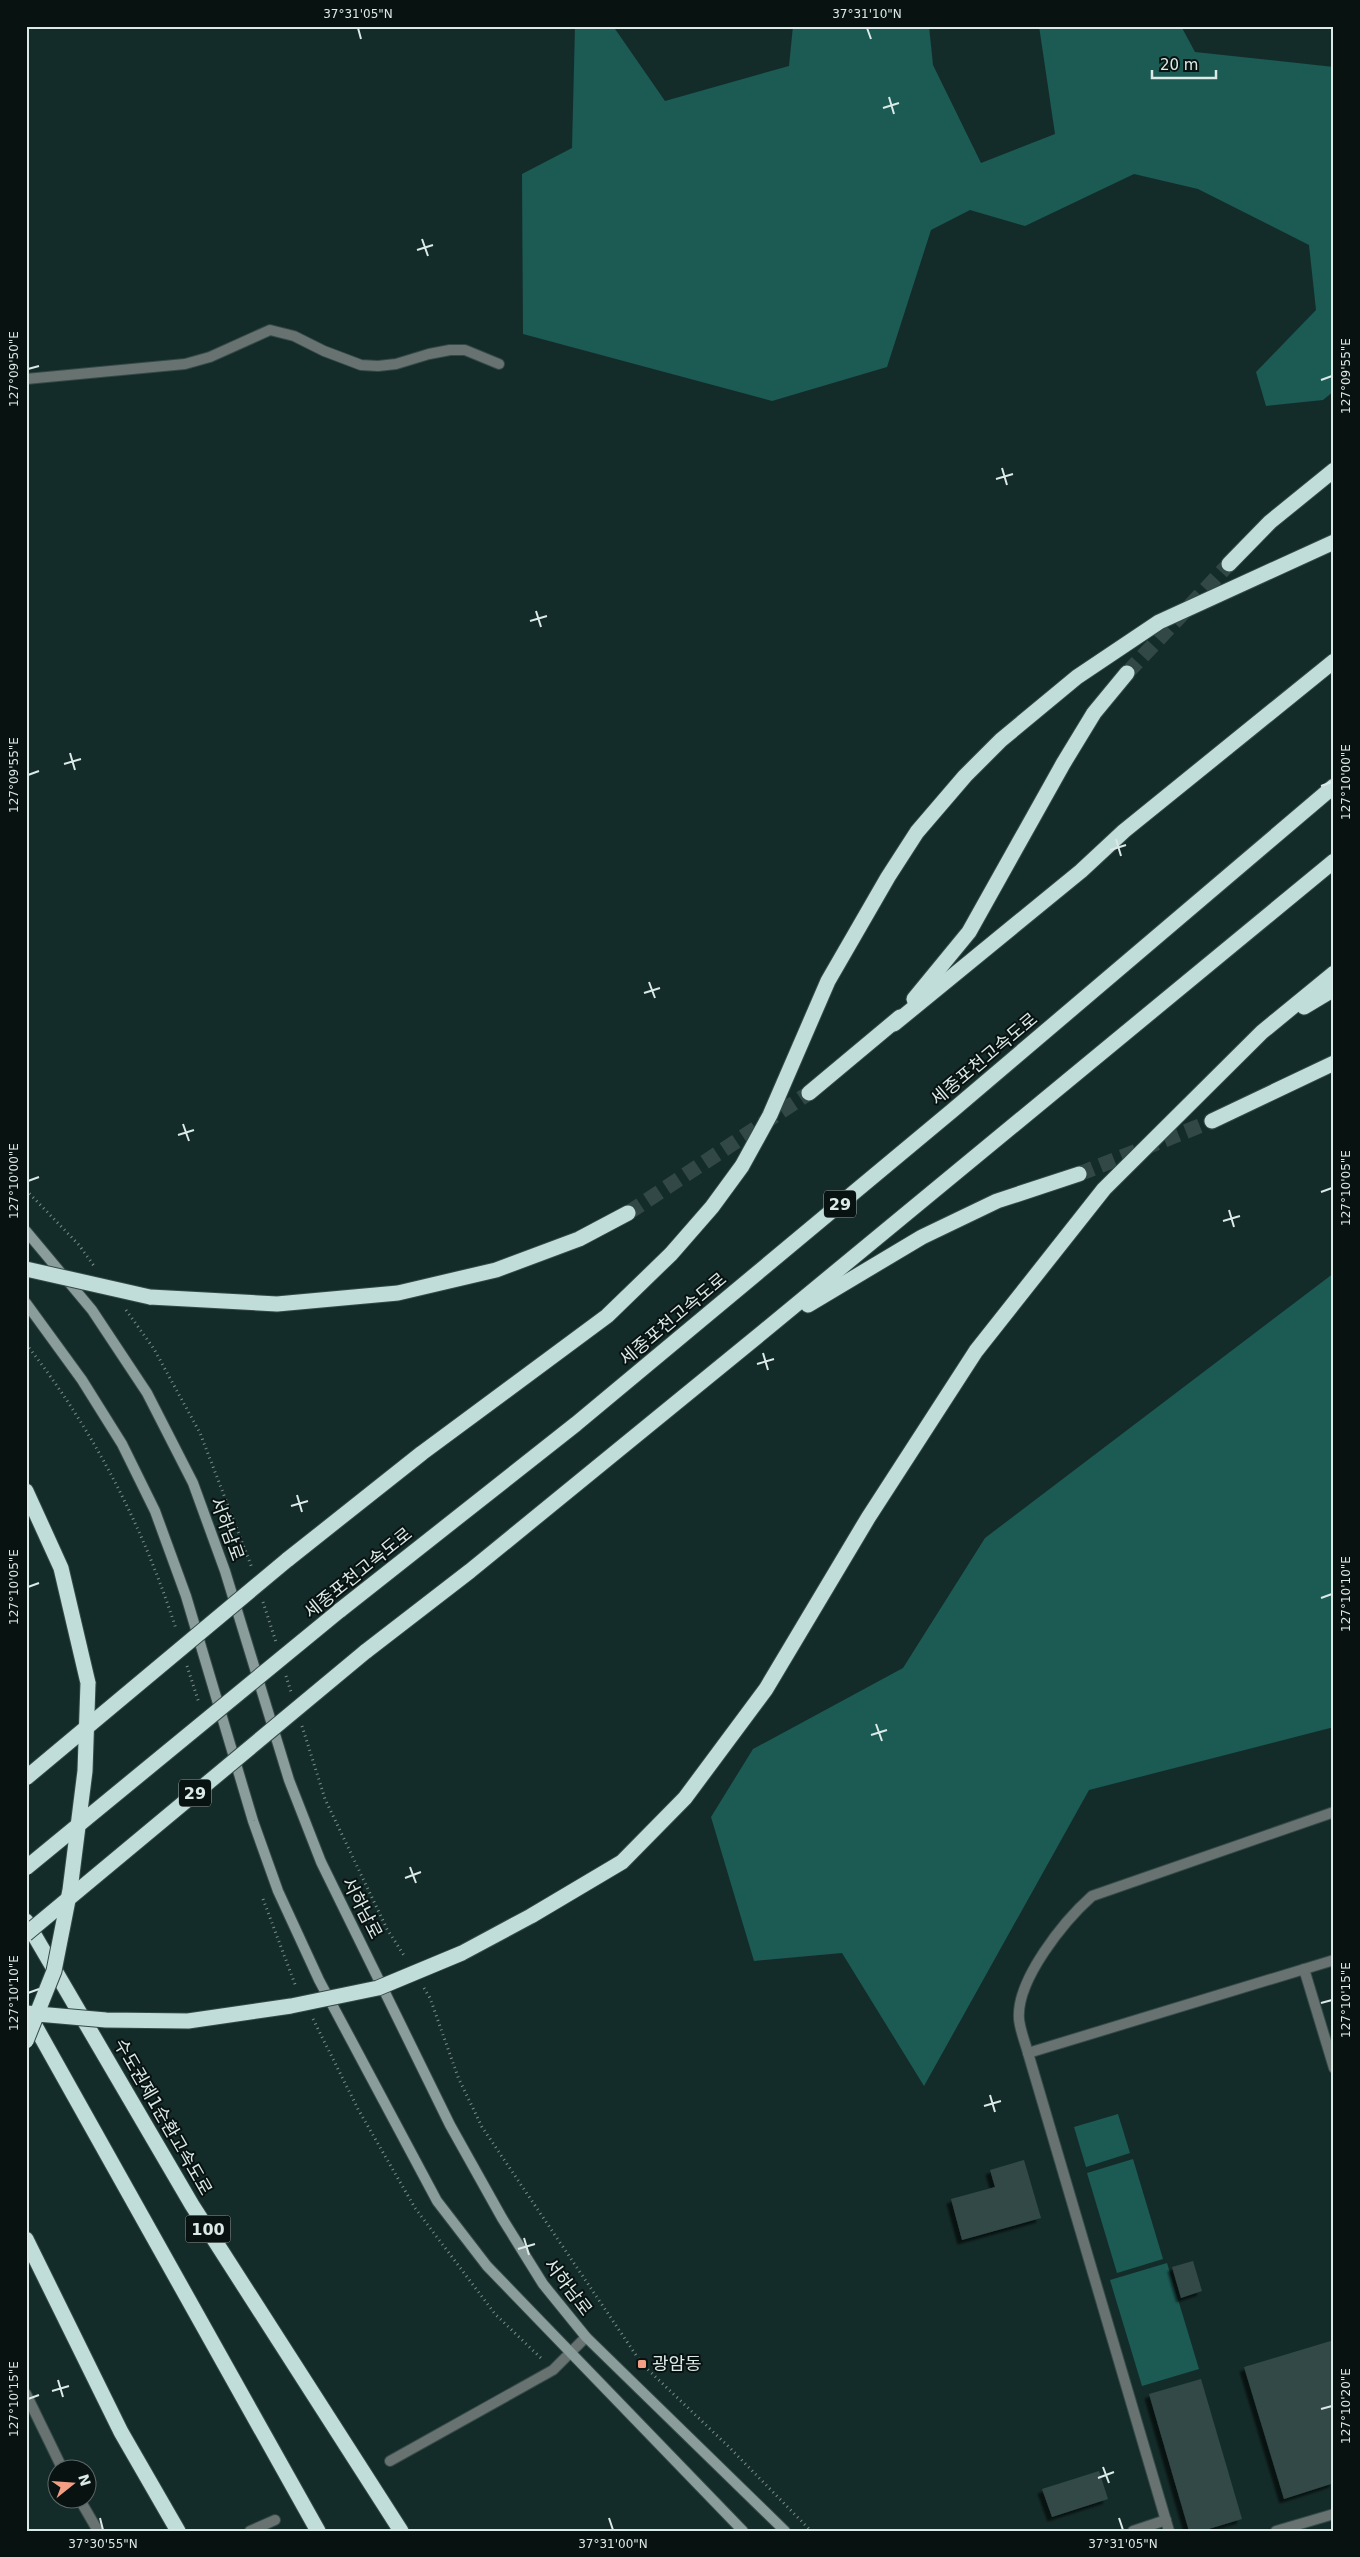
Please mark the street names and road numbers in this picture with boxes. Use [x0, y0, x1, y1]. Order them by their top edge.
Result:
street label: 세종포천고속도로 [926, 1008, 1041, 1109]
road number: 29 [824, 1190, 856, 1218]
street label: 세종포천고속도로 [615, 1268, 730, 1369]
street label: 서하남로 [206, 1494, 249, 1564]
street label: 세종포천고속도로 [300, 1523, 416, 1622]
road number: 29 [179, 1780, 211, 1806]
street label: 서하남로 [338, 1873, 387, 1942]
street label: 수도권제1순환고속도로 [110, 2035, 217, 2199]
road number: 100 [186, 2216, 230, 2242]
street label: 서하남로 [540, 2254, 597, 2319]

